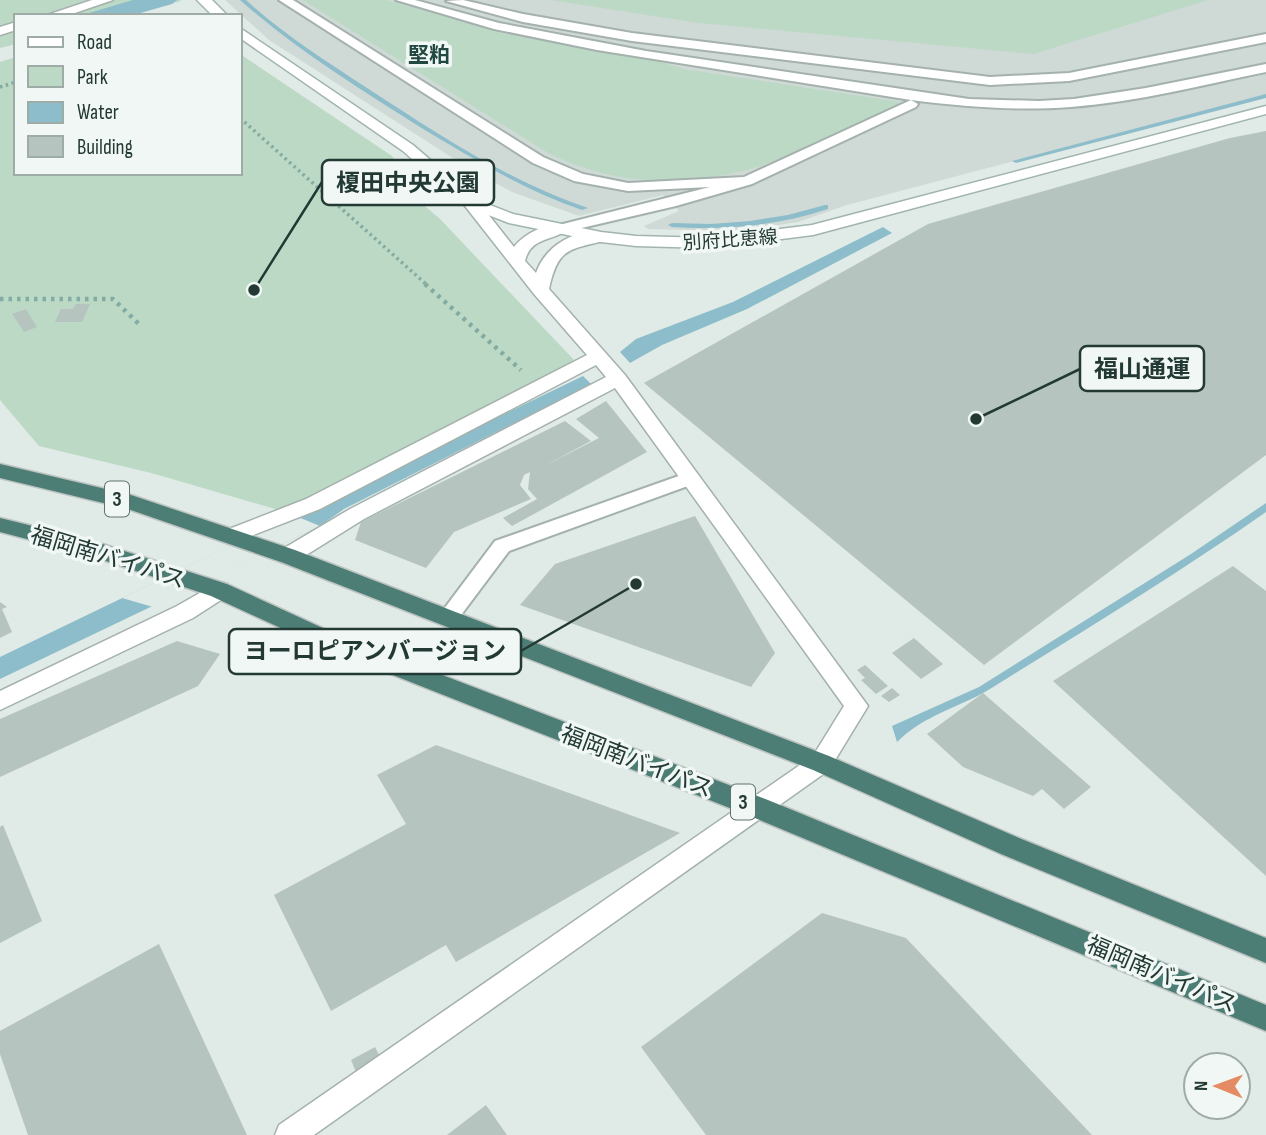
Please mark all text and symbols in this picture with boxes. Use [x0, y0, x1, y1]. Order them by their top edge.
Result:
legend [14, 14, 242, 175]
text: Road [77, 30, 112, 55]
district label: 堅粕 [408, 43, 450, 68]
text: Park [77, 65, 108, 90]
text: Water [77, 100, 119, 125]
text: Building [77, 135, 133, 160]
callout: 榎田中央公園 [322, 160, 494, 205]
text: 榎田中央公園 [336, 169, 480, 198]
street label: 別府比恵線 [682, 226, 778, 255]
callout: 福山通運 [1080, 346, 1204, 391]
text: 福山通運 [1094, 355, 1190, 384]
road number: 3 [105, 482, 129, 516]
street label: 福岡南バイパス [27, 521, 189, 595]
callout: ヨーロピアンバージョン [229, 629, 521, 674]
text: ヨーロピアンバージョン [244, 637, 506, 666]
street label: 福岡南バイパス [557, 720, 717, 804]
road number: 3 [731, 784, 755, 820]
street label: 福岡南バイパス [1082, 931, 1241, 1019]
north arrow [1182, 1051, 1252, 1121]
text: N [1190, 1080, 1213, 1091]

